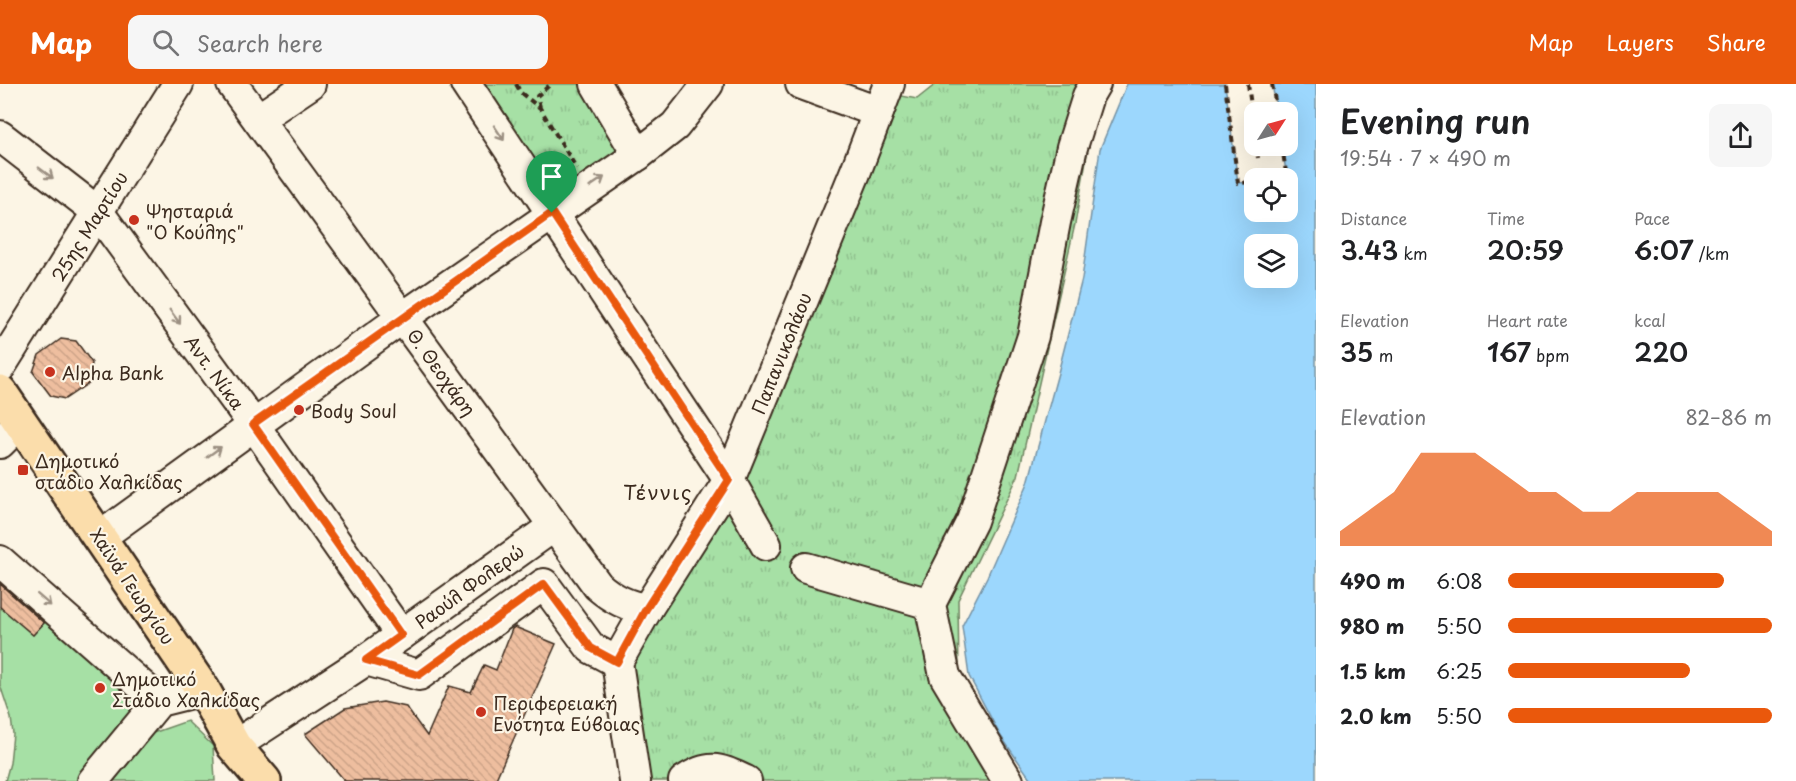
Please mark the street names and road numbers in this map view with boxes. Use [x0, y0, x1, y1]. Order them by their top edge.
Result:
street label: 25ης Μαρτίου [44, 166, 134, 286]
street label: Παπανικολάου [744, 288, 818, 418]
street label: Θ. Θεοχάρη [401, 323, 483, 421]
street label: Αντ. Νίκα [179, 329, 252, 415]
street label: Χαϊνά Γεωργίου [84, 522, 182, 650]
street label: Ραούλ Φολερώ [409, 537, 529, 635]

